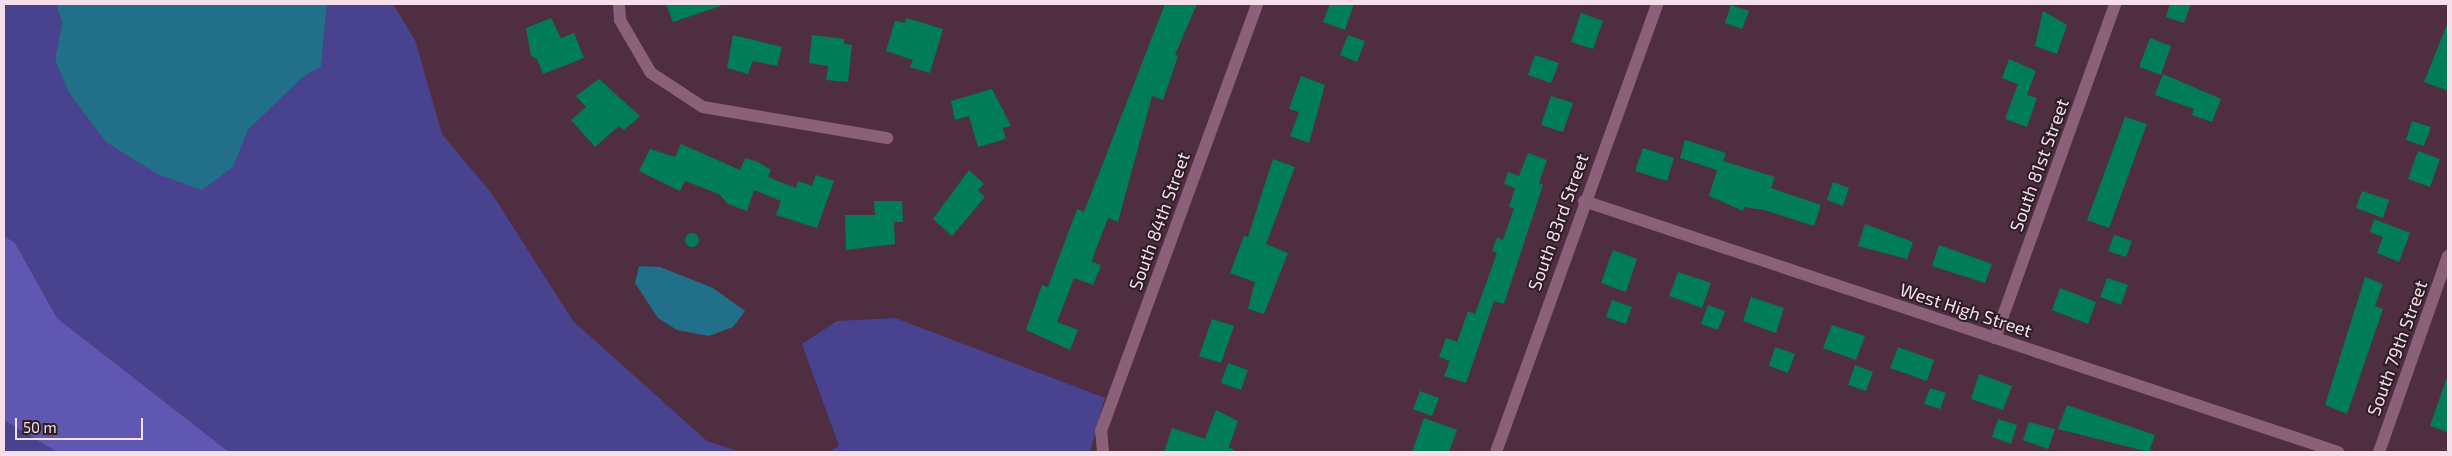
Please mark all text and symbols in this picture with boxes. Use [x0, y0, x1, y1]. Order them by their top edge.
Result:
street label: South 81st Street [2005, 96, 2073, 234]
street label: South 84th Street [1124, 149, 1194, 293]
street label: South 83rd Street [1523, 151, 1593, 293]
street label: South 79th Street [2362, 277, 2432, 419]
street label: West High Street [1897, 278, 2035, 342]
scale bar [18, 408, 145, 440]
text: 50 m [23, 418, 57, 436]

